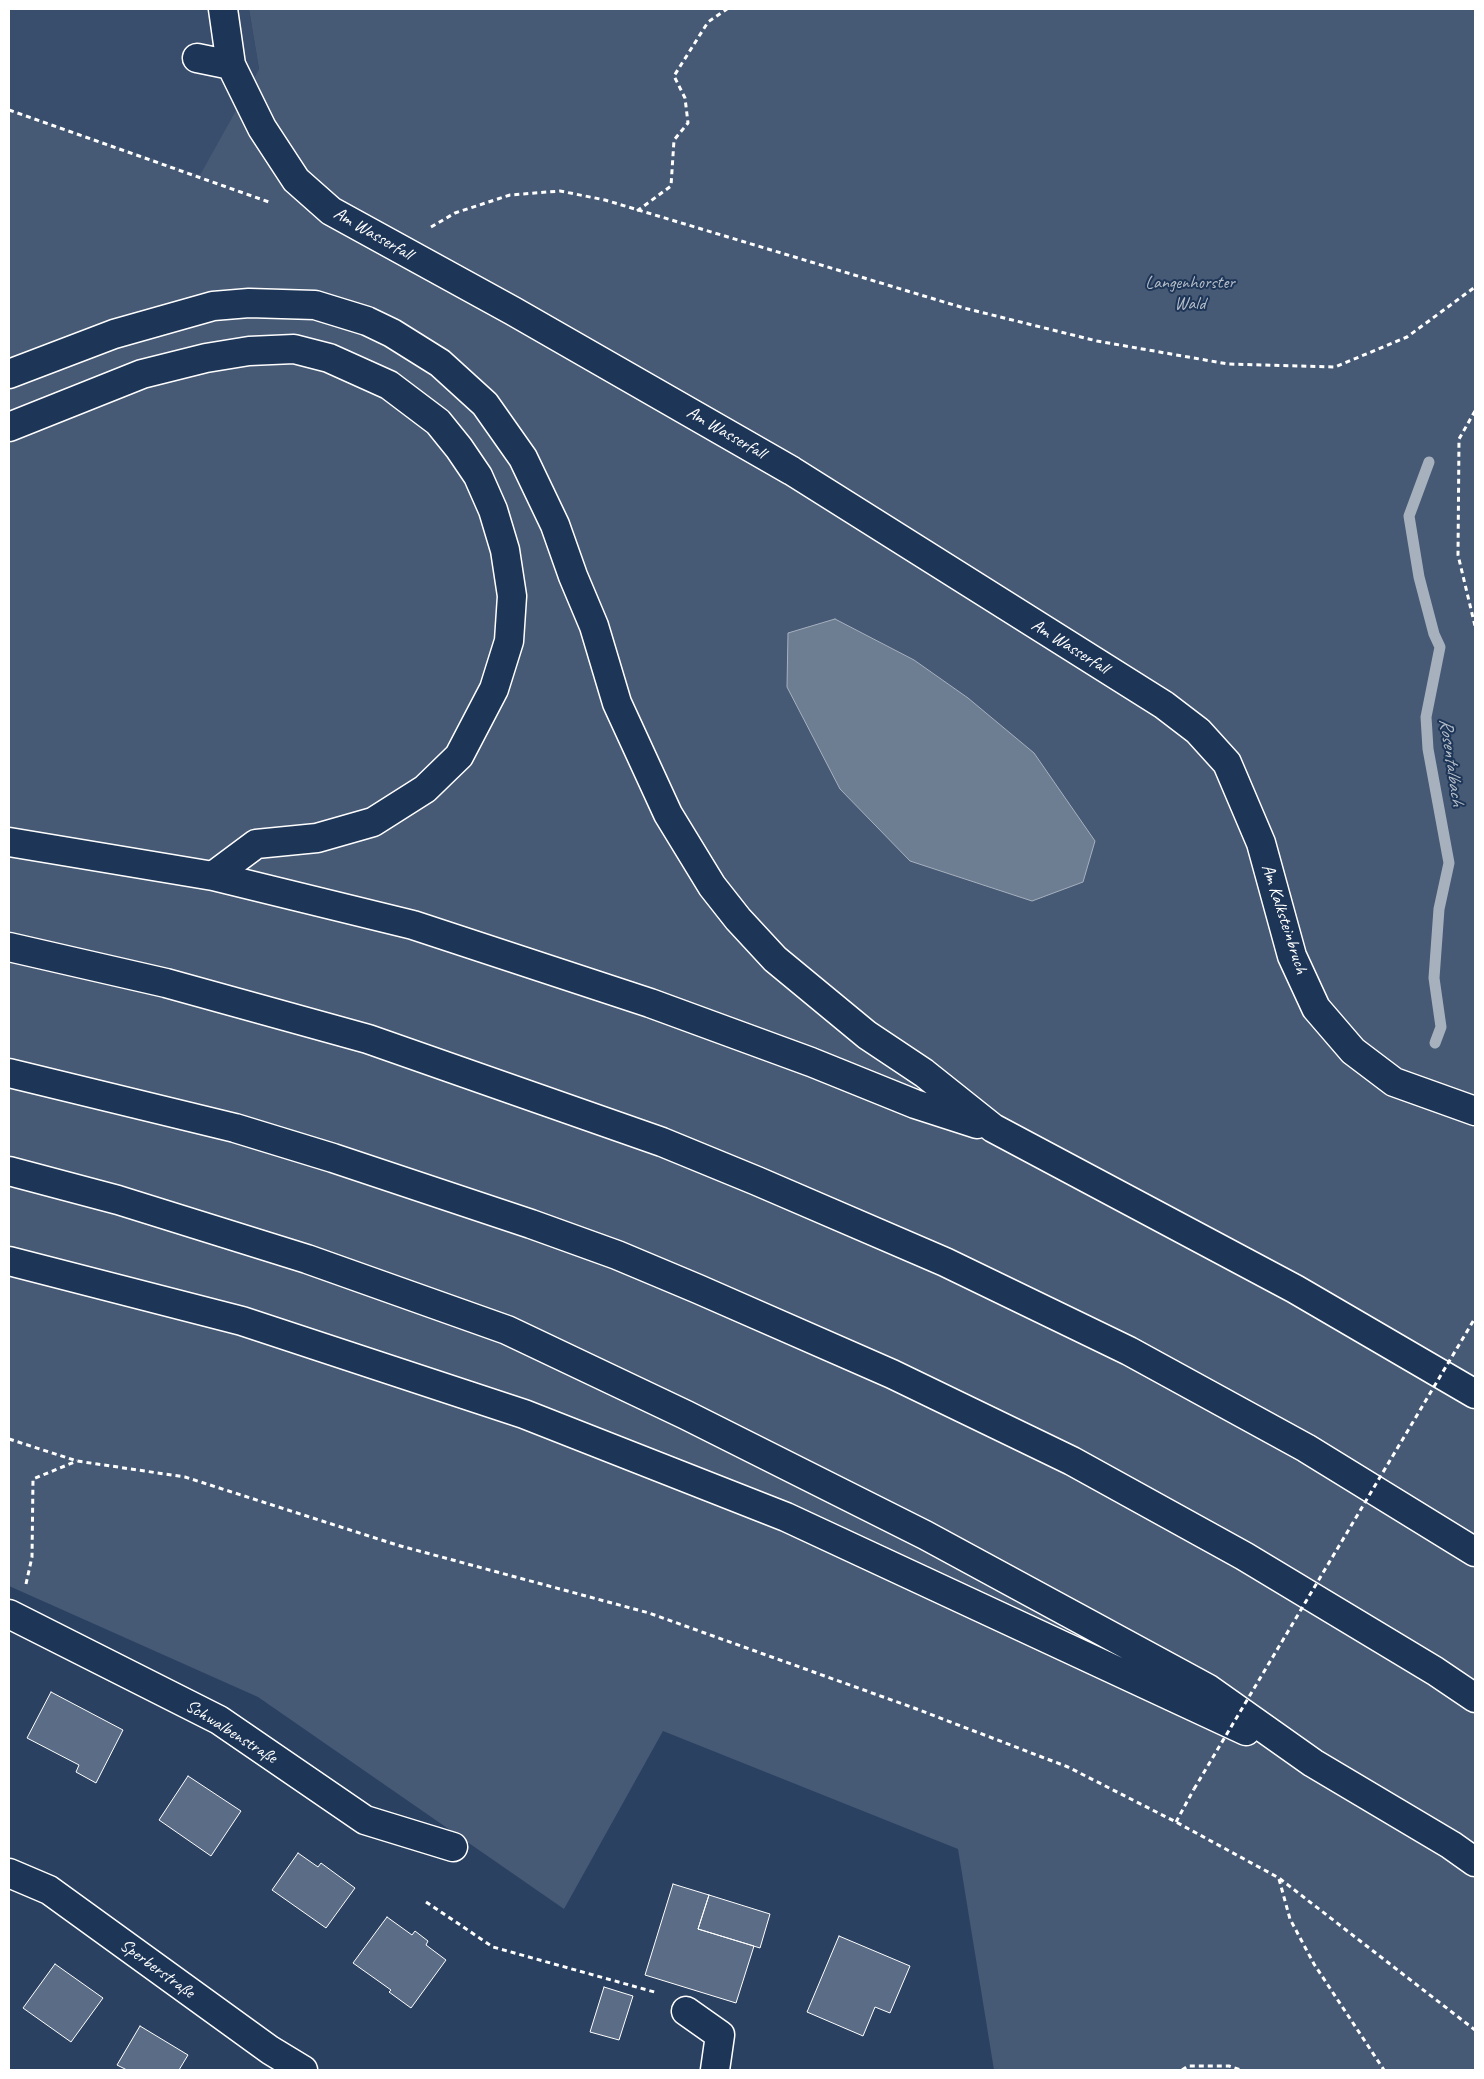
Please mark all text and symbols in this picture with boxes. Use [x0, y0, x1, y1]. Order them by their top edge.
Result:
street label: Am Wasserfall [330, 203, 416, 265]
park label: Langenhorster Wald [1145, 272, 1235, 314]
street label: Am Wasserfall [683, 402, 769, 464]
street label: Am Wasserfall [1027, 615, 1113, 679]
water label: Rosentalbach [1434, 717, 1468, 807]
street label: Am Kalksteinbruch [1256, 861, 1312, 977]
street label: Schwalbenstraße [181, 1695, 281, 1769]
street label: Sperberstraße [115, 1935, 199, 2003]

